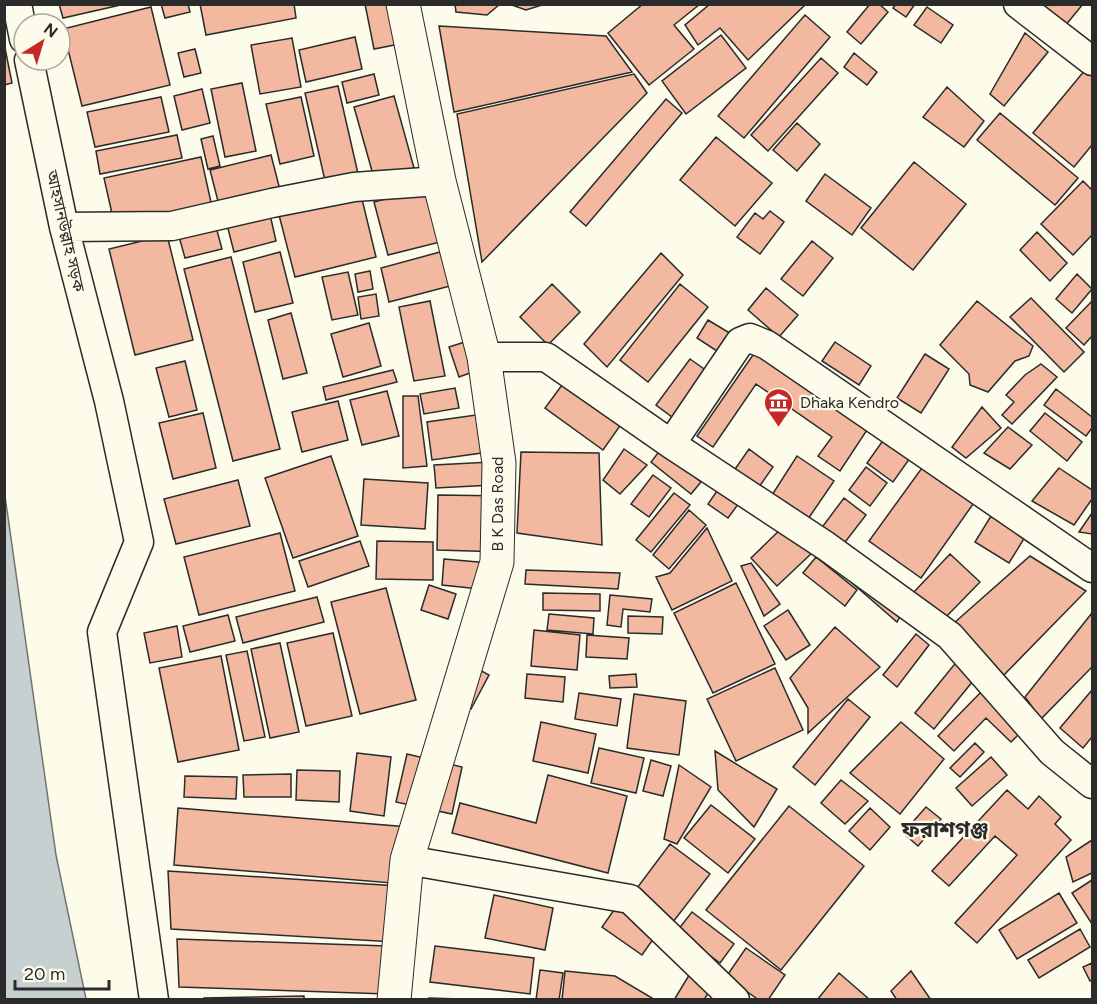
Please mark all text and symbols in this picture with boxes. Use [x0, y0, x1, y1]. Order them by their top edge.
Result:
north arrow [12, 12, 72, 72]
text: N [40, 19, 61, 42]
street label: আহসানউল্লাহ সড়ক [42, 168, 89, 295]
museum icon: Dhaka Kendro [763, 386, 795, 428]
place label: Dhaka Kendro [800, 393, 899, 412]
street label: B K Das Road [488, 457, 507, 551]
district label: ফরাশগঞ্জ [901, 816, 988, 843]
scale bar [15, 953, 110, 991]
text: 20 m [24, 963, 65, 985]

